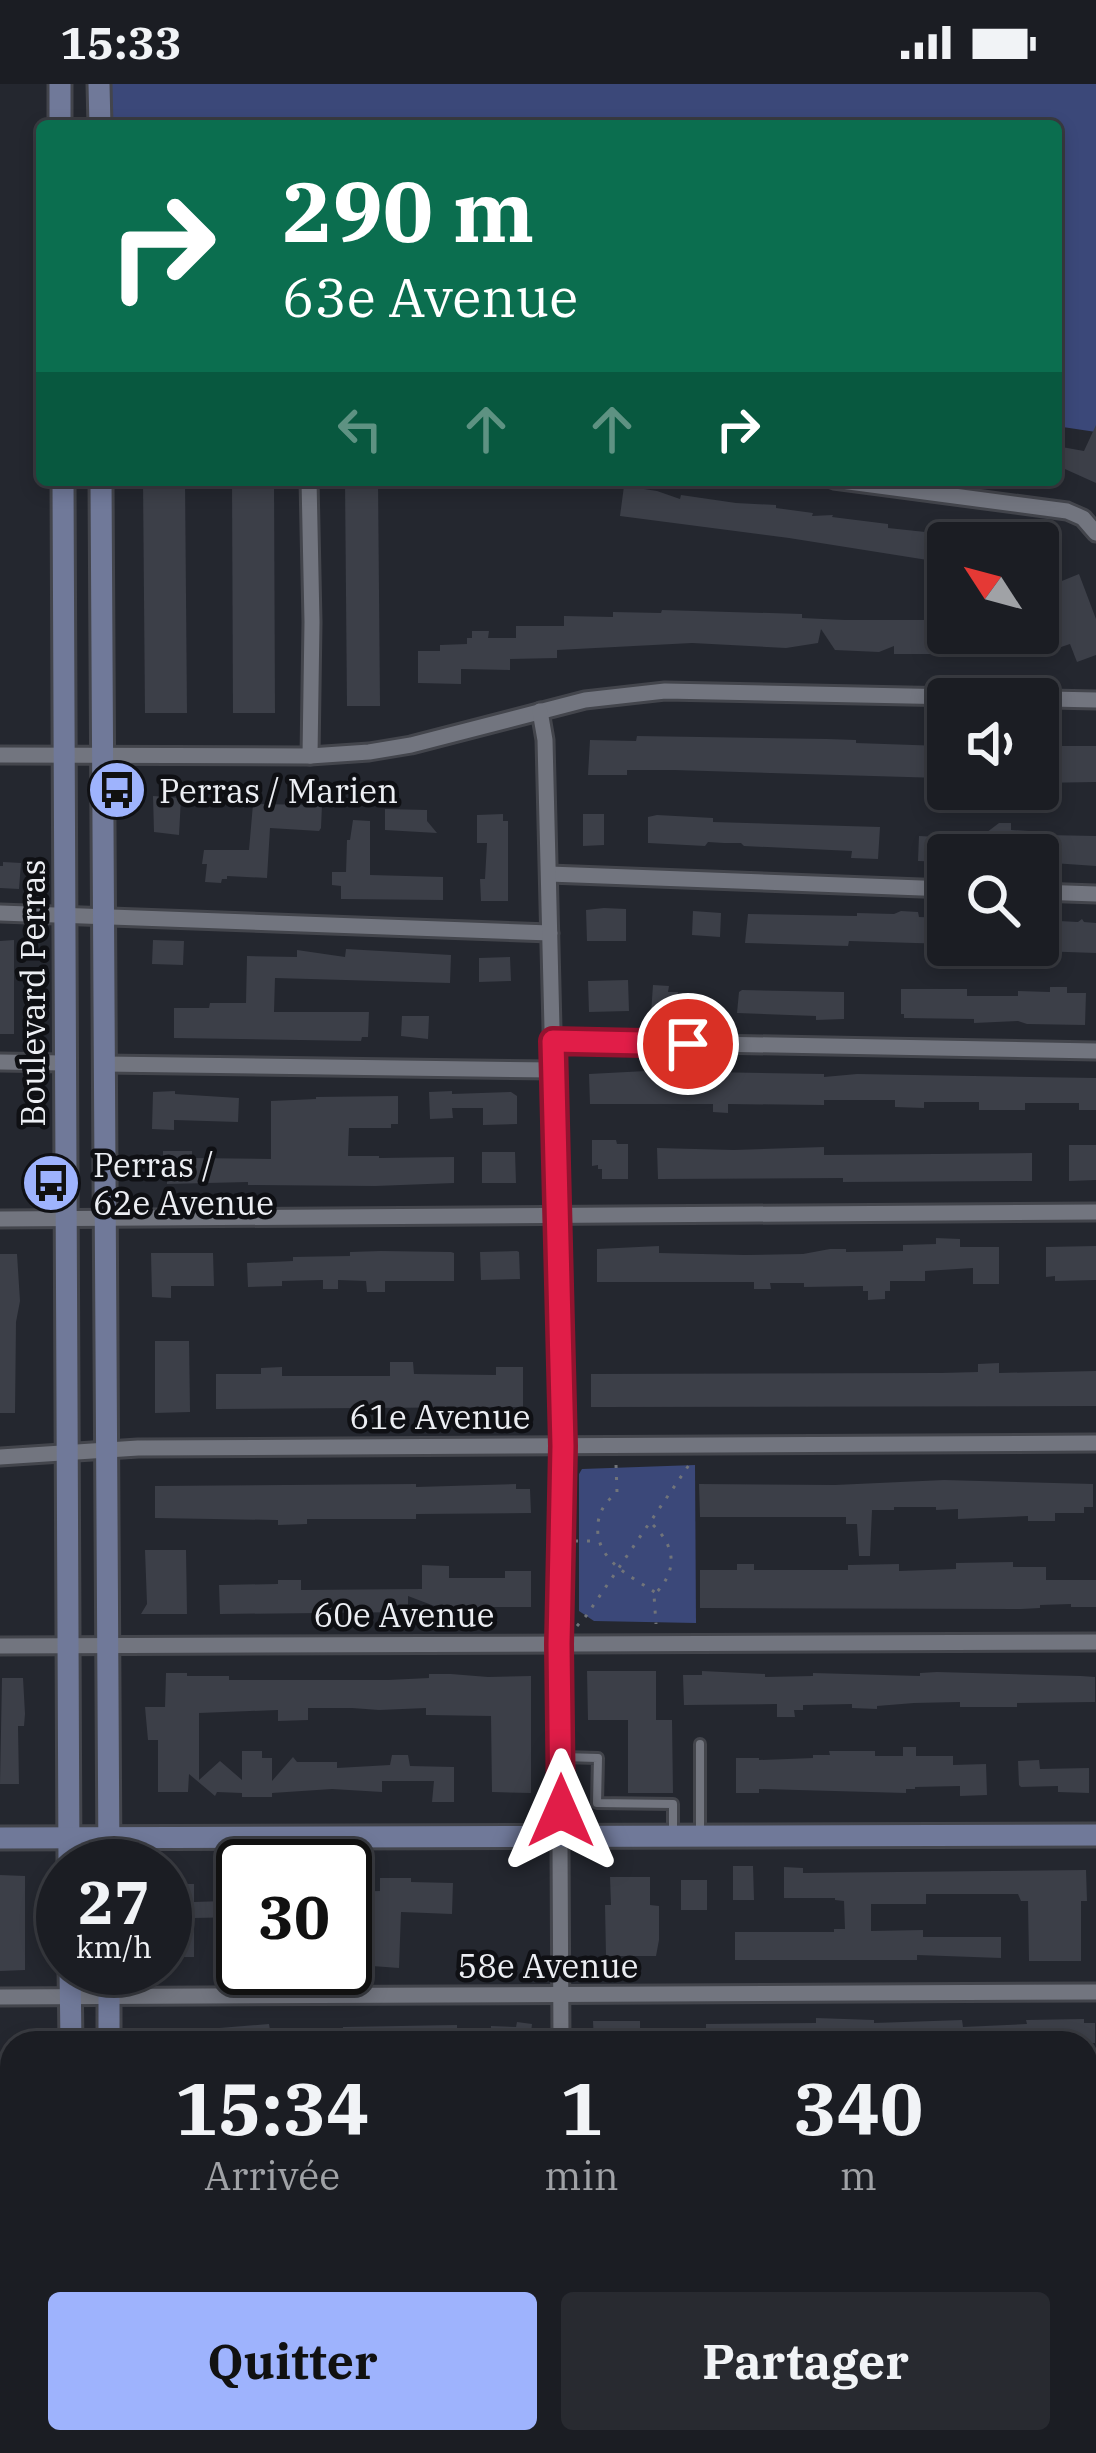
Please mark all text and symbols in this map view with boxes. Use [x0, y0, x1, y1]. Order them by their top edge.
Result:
text: 15:33 [60, 13, 182, 71]
text: 290 m [282, 156, 534, 265]
icon: right [84, 168, 240, 324]
text: 63e Avenue [282, 262, 578, 332]
icon: left [327, 396, 393, 462]
icon: ahead [453, 396, 519, 462]
icon: ahead [579, 396, 645, 462]
icon: right [705, 396, 771, 462]
north arrow [927, 522, 1059, 654]
map controls [927, 522, 1059, 966]
button: sound [927, 678, 1059, 810]
bus stop icon: Perras / Marien [86, 759, 148, 821]
place label: Perras / Marien [159, 769, 398, 812]
button: search [927, 834, 1059, 966]
street label: Boulevard Perras [11, 859, 54, 1127]
pin [637, 993, 739, 1095]
icon: arrive [655, 1011, 721, 1077]
place label: Perras / 62e Avenue [93, 1143, 274, 1224]
bus stop icon: Perras / 62e Avenue [20, 1152, 82, 1214]
street label: 61e Avenue [350, 1395, 530, 1438]
street label: 60e Avenue [314, 1593, 494, 1636]
position arrow [498, 1748, 624, 1874]
speed limit sign: 30 [216, 1839, 372, 1995]
text: 27 [78, 1862, 150, 1941]
text: km/h [76, 1927, 152, 1966]
street label: 58e Avenue [458, 1944, 638, 1987]
text: 15:34 [175, 2061, 369, 2155]
text: 1 [560, 2061, 603, 2155]
text: 340 [794, 2061, 923, 2155]
text: Arrivée [204, 2150, 340, 2201]
text: min [544, 2150, 619, 2201]
text: m [840, 2150, 877, 2201]
button: Quitter [48, 2292, 537, 2430]
button: Partager [561, 2292, 1050, 2430]

